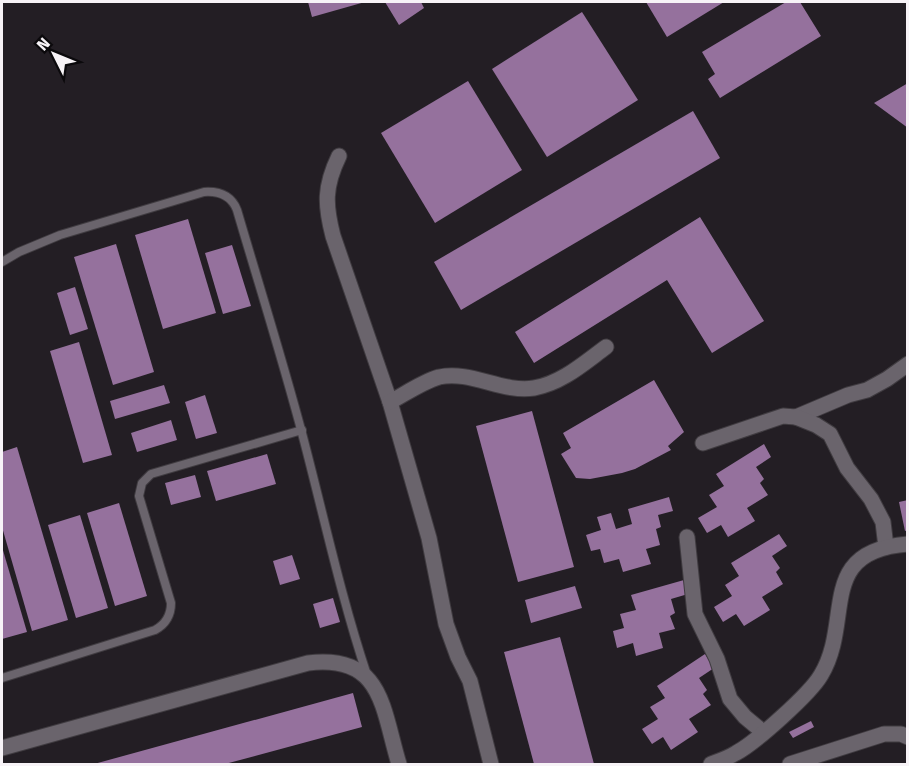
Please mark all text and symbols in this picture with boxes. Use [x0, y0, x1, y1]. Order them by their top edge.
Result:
north arrow [24, 24, 84, 84]
text: N [33, 34, 54, 54]

